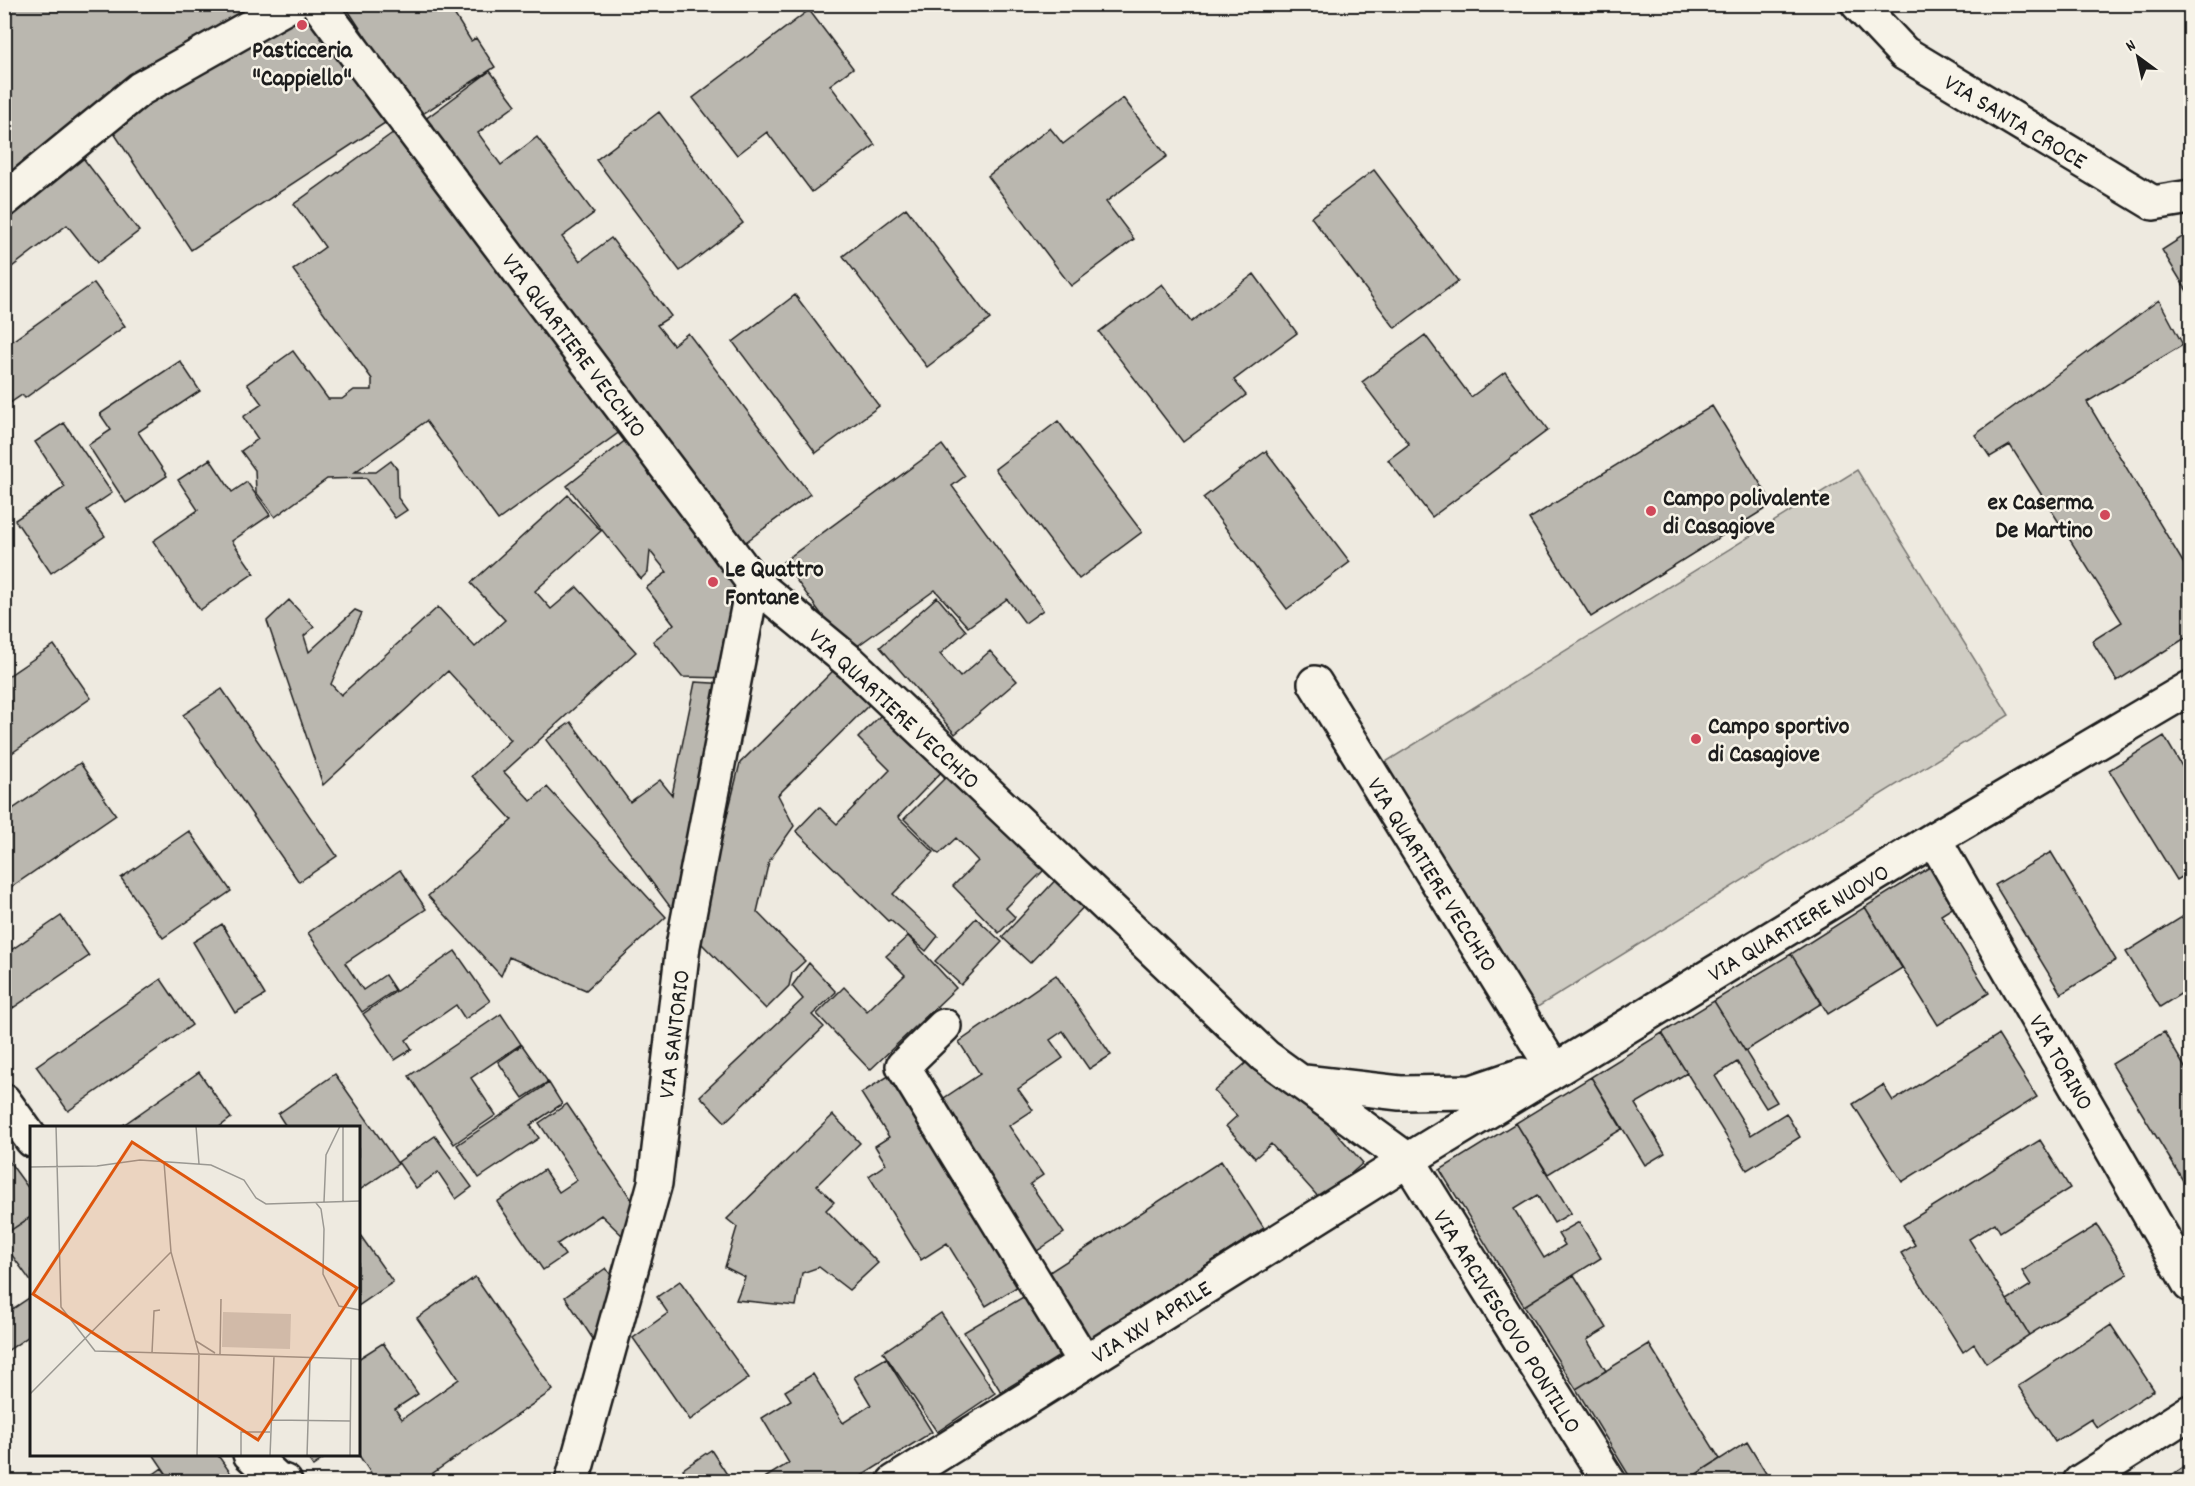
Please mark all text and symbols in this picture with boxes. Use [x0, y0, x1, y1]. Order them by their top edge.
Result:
marker: Pasticceria "Cappiello" [295, 18, 309, 32]
north arrow [2108, 27, 2168, 87]
place label: Pasticceria "Cappiello" [252, 35, 353, 97]
text: N [2122, 35, 2141, 58]
street label: VIA SANTA CROCE [1937, 67, 2092, 180]
street label: VIA QUARTIERE VECCHIO [492, 247, 653, 446]
place label: Campo polivalente di Casagiove [1663, 483, 1830, 545]
place label: ex Caserma De Martino [1988, 487, 2094, 549]
marker: Campo polivalente di Casagiove [1644, 504, 1658, 518]
marker: ex Caserma De Martino [2098, 508, 2112, 522]
place label: Le Quattro Fontane [725, 554, 824, 616]
marker: Le Quattro Fontane [706, 575, 720, 589]
street label: VIA QUARTIERE VECCHIO [800, 622, 986, 799]
place label: Campo sportivo di Casagiove [1708, 711, 1850, 773]
marker: Campo sportivo di Casagiove [1689, 732, 1703, 746]
street label: VIA QUARTIERE VECCHIO [1357, 772, 1504, 979]
street label: VIA QUARTIERE NUOVO [1702, 857, 1897, 992]
street label: VIA SANTORIO [651, 968, 701, 1101]
street label: VIA TORINO [2018, 1009, 2101, 1118]
inset map [30, 1126, 360, 1456]
street label: VIA ARCIVESCOVO PONTILLO [1423, 1204, 1588, 1441]
street label: VIA XXV APRILE [1086, 1273, 1219, 1374]

